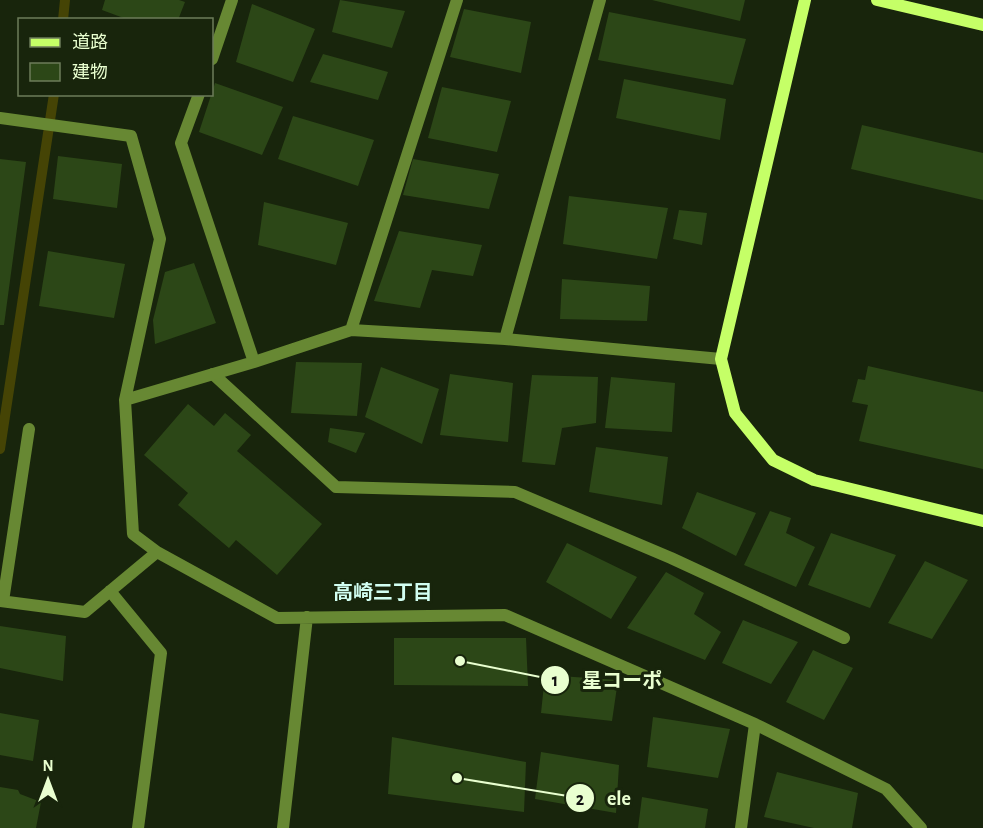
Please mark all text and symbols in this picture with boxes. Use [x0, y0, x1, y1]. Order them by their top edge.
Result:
legend [18, 18, 213, 96]
text: 道路 [72, 32, 108, 52]
text: 建物 [72, 62, 108, 82]
district label: 高崎三丁目 [333, 582, 433, 603]
callout: 星コーポ [540, 661, 674, 699]
text: 星コーポ [582, 670, 662, 691]
text: 1 [552, 672, 558, 690]
north arrow [18, 750, 78, 810]
text: N [42, 758, 54, 774]
callout: ele [565, 779, 643, 817]
text: ele [607, 789, 631, 809]
text: 2 [576, 791, 585, 809]

